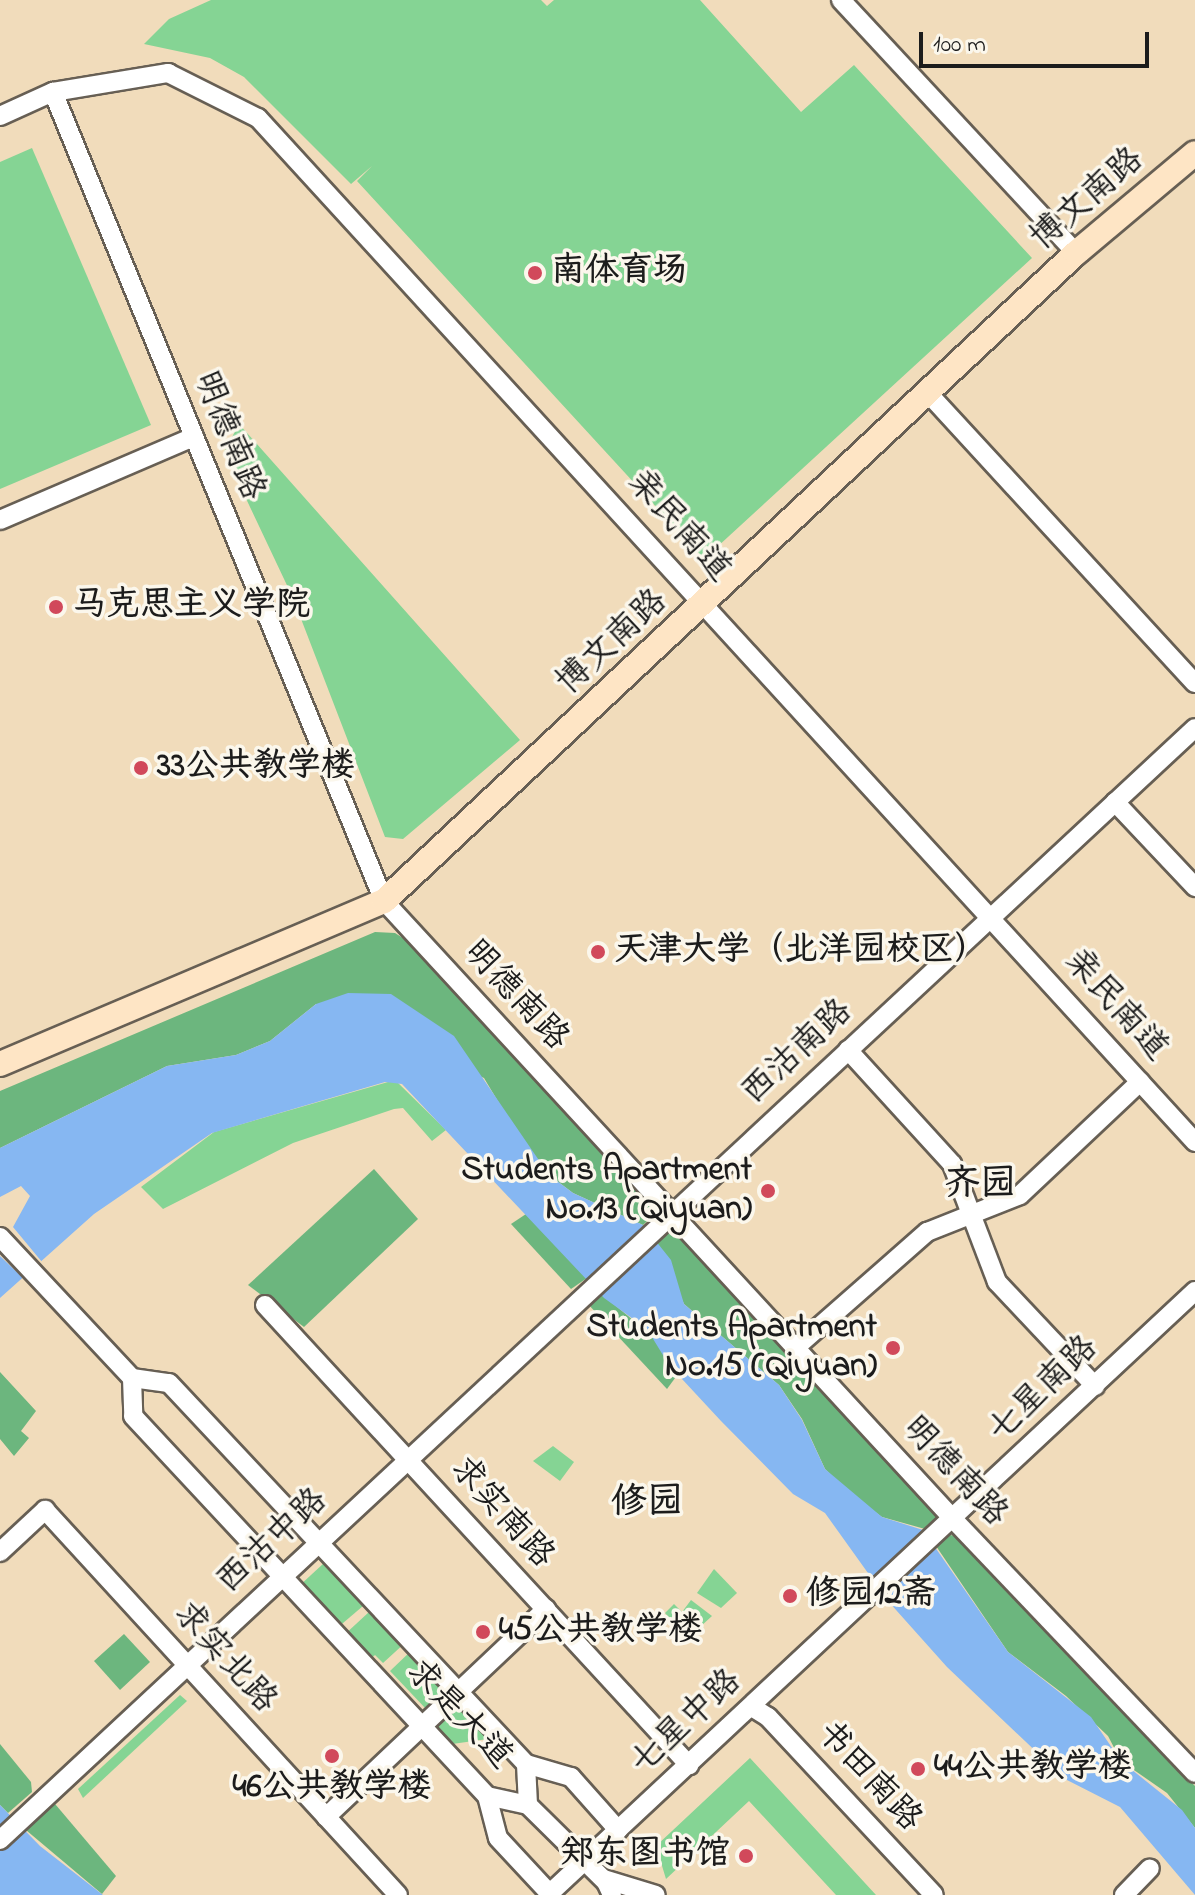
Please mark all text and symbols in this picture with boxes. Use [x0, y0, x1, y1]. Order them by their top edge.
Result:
scale bar [923, 16, 1153, 66]
text: 100 m [933, 28, 986, 63]
street label: 博文南路 [1023, 140, 1153, 260]
place label: 南体育场 [551, 253, 687, 293]
marker: 南体育场 [526, 264, 544, 282]
street label: 明德南路 [184, 365, 272, 507]
street label: 亲民南道 [617, 463, 739, 591]
street label: 博文南路 [549, 582, 677, 704]
place label: 马克思主义学院 [72, 587, 310, 627]
marker: 马克思主义学院 [47, 598, 65, 616]
place label: 33公共教学楼 [157, 748, 355, 788]
marker: 33公共教学楼 [132, 759, 150, 777]
street label: 明德南路 [454, 932, 576, 1060]
place label: 天津大学（北洋园校区） [614, 932, 988, 972]
street label: 亲民南道 [1054, 942, 1176, 1070]
marker: 天津大学（北洋园校区） [589, 943, 607, 961]
street label: 西沽南路 [734, 992, 862, 1114]
place label: Students Apartment No.13 (Qiyuan) [462, 1151, 752, 1230]
district label: 齐园 [944, 1164, 1016, 1208]
marker: Students Apartment No.13 (Qiyuan) [759, 1182, 777, 1200]
place label: Students Apartment No.15 (Qiyuan) [587, 1308, 877, 1388]
street label: 七星南路 [981, 1328, 1107, 1452]
marker: Students Apartment No.15 (Qiyuan) [884, 1339, 902, 1357]
street label: 明德南路 [893, 1408, 1015, 1536]
street label: 求实南路 [440, 1449, 562, 1577]
street label: 西沽中路 [209, 1481, 337, 1603]
district label: 修园 [611, 1482, 683, 1526]
place label: 修园12斋 [806, 1576, 936, 1616]
marker: 修园12斋 [781, 1587, 799, 1605]
street label: 求实北路 [163, 1594, 285, 1722]
place label: 45公共教学楼 [499, 1612, 702, 1652]
marker: 45公共教学楼 [474, 1623, 492, 1641]
street label: 求是大道 [396, 1652, 520, 1778]
street label: 七星中路 [623, 1662, 751, 1784]
street label: 书田南路 [807, 1713, 929, 1841]
marker: 46公共教学楼 [323, 1747, 341, 1765]
place label: 44公共教学楼 [934, 1749, 1132, 1789]
marker: 44公共教学楼 [909, 1760, 927, 1778]
place label: 46公共教学楼 [233, 1769, 431, 1809]
place label: 郑东图书馆 [560, 1836, 730, 1876]
marker: 郑东图书馆 [737, 1847, 755, 1865]

